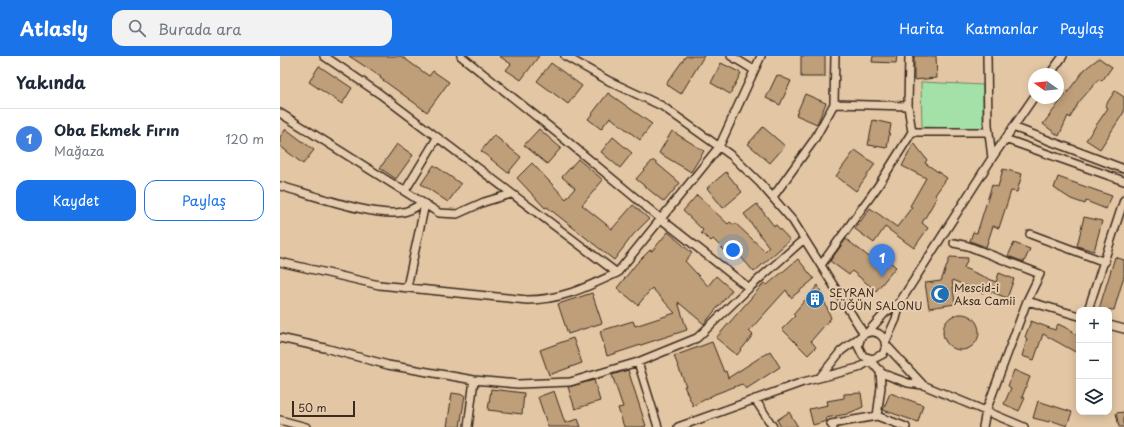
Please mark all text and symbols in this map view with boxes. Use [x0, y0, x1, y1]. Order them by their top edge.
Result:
search box [112, 10, 392, 46]
text: Atlasly [20, 14, 88, 42]
icon: search [126, 17, 148, 39]
text: Burada ara [158, 17, 241, 40]
text: Harita [899, 18, 944, 39]
text: Katmanlar [966, 18, 1038, 39]
text: Paylaş [1060, 18, 1104, 39]
north arrow [1028, 68, 1064, 104]
text: Yakında [16, 69, 86, 95]
text: Oba Ekmek Fırın [54, 118, 180, 141]
text: 1 [26, 129, 32, 148]
text: 120 m [225, 129, 264, 148]
text: Mağaza [54, 141, 104, 160]
button: Kaydet [16, 180, 136, 221]
button: Paylaş [144, 180, 264, 221]
your location [723, 240, 743, 260]
pin: 1 [869, 244, 895, 277]
place label: Mescid-i Aksa Camii [954, 279, 1015, 309]
mosque icon: Mescid-i Aksa Camii [929, 283, 951, 305]
place label: SEYRAN DÜĞÜN SALONU [829, 284, 922, 314]
building icon: SEYRAN DÜĞÜN SALONU [804, 288, 826, 310]
map controls [1076, 307, 1112, 415]
button: + [1076, 307, 1112, 343]
button: − [1076, 343, 1112, 379]
button: layers [1076, 379, 1112, 415]
scale bar [292, 399, 355, 418]
text: 50 m [298, 399, 327, 416]

